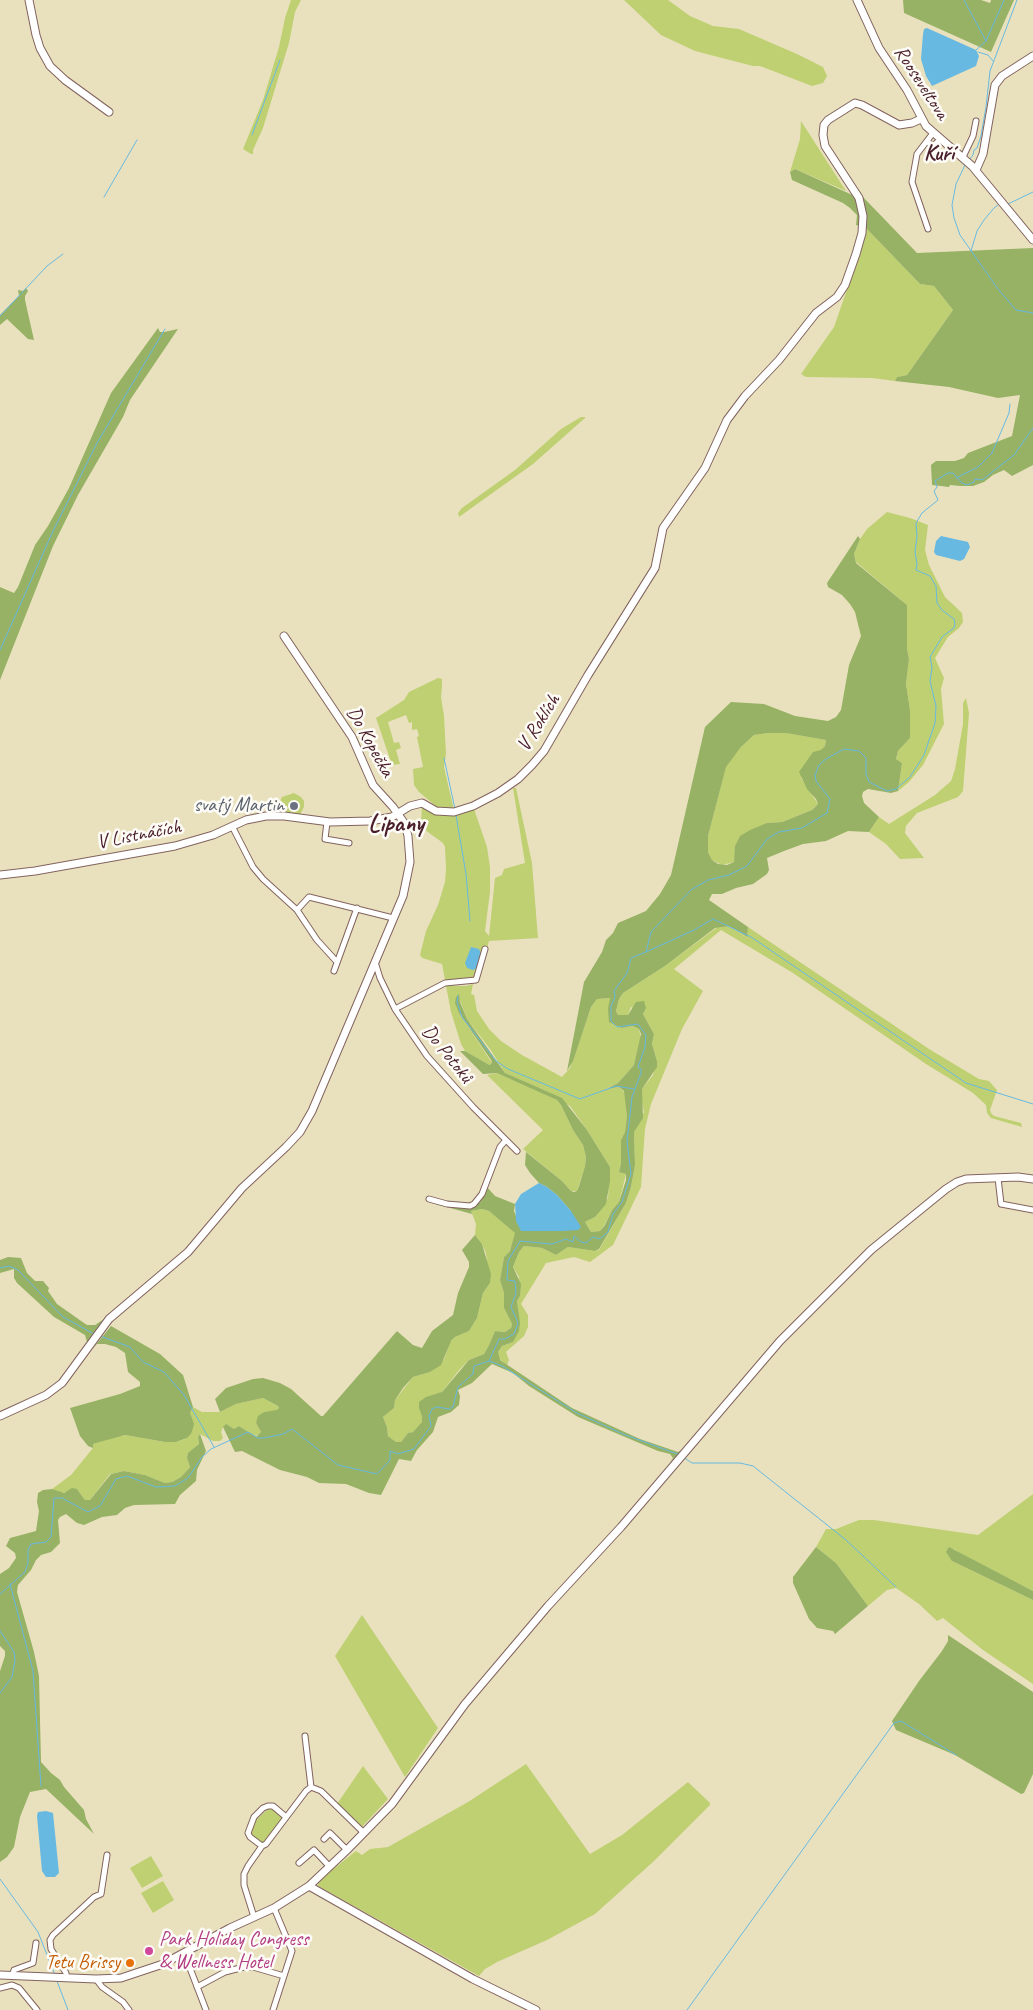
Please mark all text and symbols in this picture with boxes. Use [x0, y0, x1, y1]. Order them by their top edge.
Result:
street label: Rooseveltova [888, 42, 954, 124]
district label: Kuří [924, 141, 954, 167]
street label: V Roklích [512, 690, 566, 756]
street label: Do Kopečka [341, 703, 399, 781]
place label: svatý Martin [194, 794, 284, 818]
marker: svatý Martin [288, 800, 300, 812]
district label: Lipany [368, 809, 424, 839]
street label: V Listnáčích [95, 815, 183, 855]
street label: Do Potoků [416, 1020, 478, 1088]
place label: Park Holiday Congress & Wellness Hotel [159, 1928, 309, 1975]
marker: Park Holiday Congress & Wellness Hotel [143, 1945, 155, 1957]
place label: Tetu Brissy [45, 1951, 120, 1975]
marker: Tetu Brissy [124, 1957, 136, 1969]

